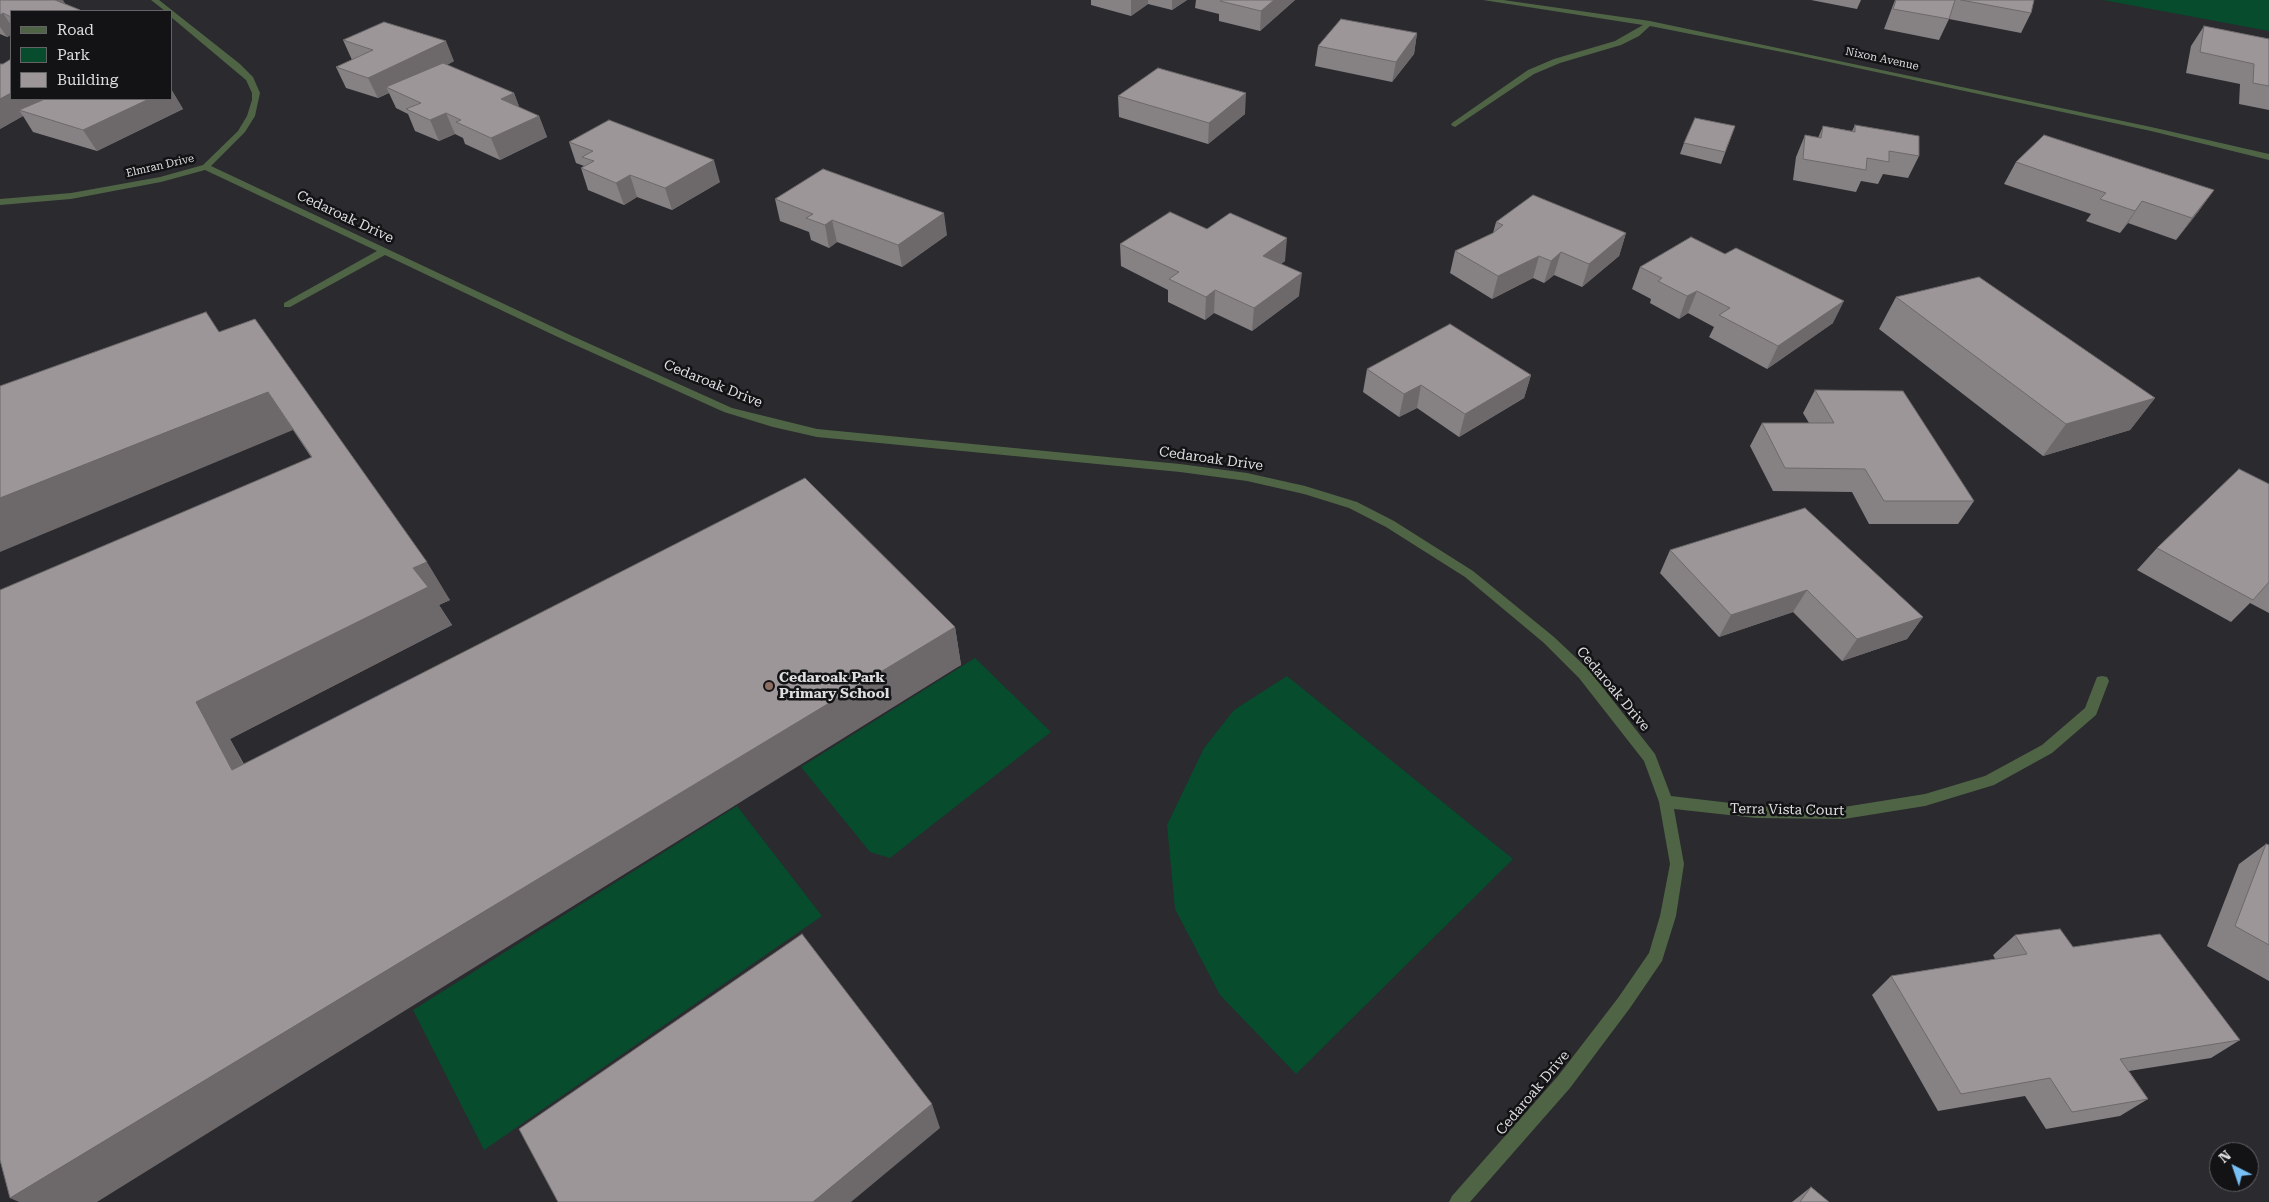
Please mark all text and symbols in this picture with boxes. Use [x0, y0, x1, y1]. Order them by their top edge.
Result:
legend [10, 10, 172, 100]
text: Road [57, 21, 94, 39]
street label: Nixon Avenue [1844, 45, 1920, 73]
text: Park [57, 46, 90, 64]
text: Building [57, 71, 118, 89]
street label: Elmran Drive [125, 152, 195, 180]
street label: Cedaroak Drive [294, 187, 396, 247]
street label: Cedaroak Drive [661, 357, 765, 411]
street label: Cedaroak Drive [1158, 443, 1264, 475]
street label: Cedaroak Drive [1573, 643, 1653, 735]
place label: Cedaroak Park Primary School [779, 670, 889, 702]
marker: Cedaroak Park Primary School [763, 680, 775, 692]
street label: Terra Vista Court [1730, 801, 1844, 819]
street label: Cedaroak Drive [1493, 1047, 1573, 1139]
north arrow [2209, 1142, 2259, 1192]
text: N [2215, 1147, 2234, 1166]

